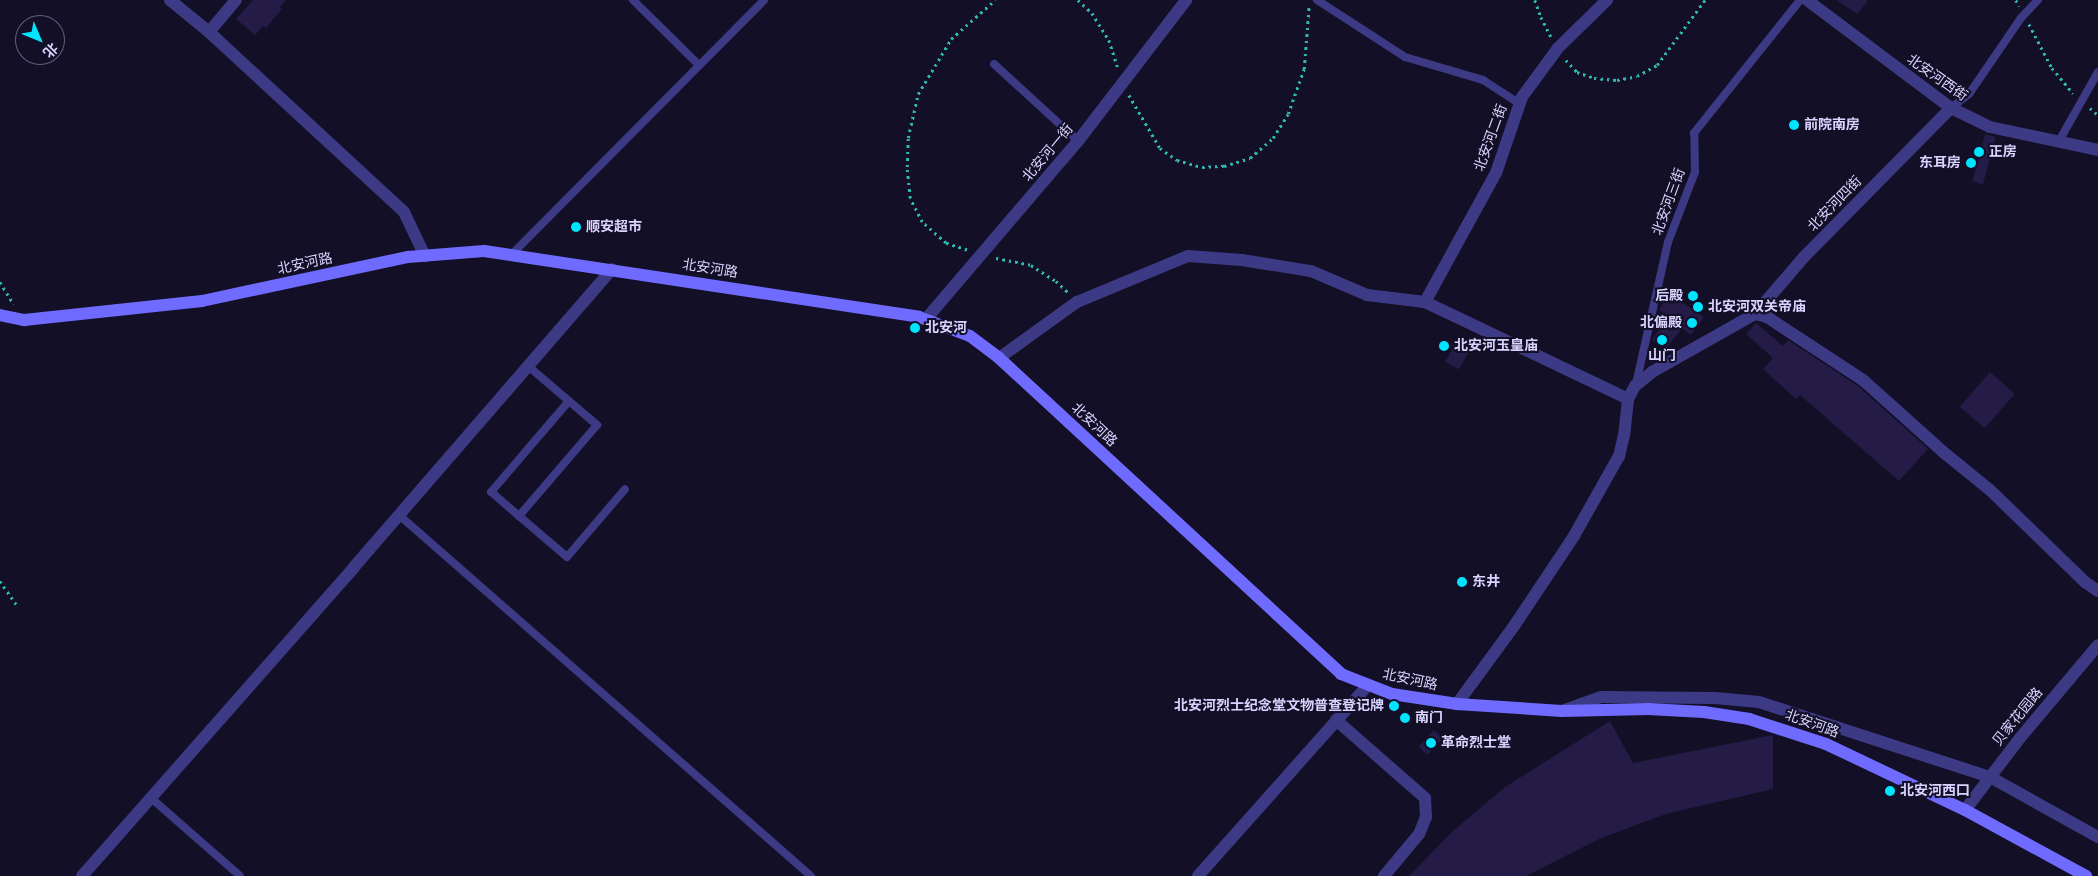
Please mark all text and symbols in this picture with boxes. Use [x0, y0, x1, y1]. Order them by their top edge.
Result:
north arrow [15, 15, 65, 65]
text: 北 [39, 39, 61, 61]
street label: 北安河西街 [1904, 51, 1970, 105]
street label: 北安河二街 [1471, 102, 1511, 174]
place label: 前院南房 [1804, 117, 1860, 133]
marker: 前院南房 [1788, 119, 1800, 131]
street label: 北安河一街 [1019, 121, 1077, 185]
place label: 正房 [1989, 144, 2017, 160]
marker: 正房 [1973, 146, 1985, 158]
place label: 东耳房 [1919, 155, 1961, 171]
marker: 东耳房 [1965, 157, 1977, 169]
street label: 北安河三街 [1649, 166, 1689, 238]
street label: 北安河四街 [1805, 173, 1865, 235]
place label: 顺安超市 [586, 219, 642, 235]
marker: 顺安超市 [570, 221, 582, 233]
street label: 北安河路 [276, 250, 334, 278]
street label: 北安河路 [681, 256, 739, 282]
place label: 后殿 [1655, 288, 1683, 304]
marker: 后殿 [1687, 290, 1699, 302]
place label: 北安河双关帝庙 [1708, 299, 1806, 315]
marker: 北安河双关帝庙 [1692, 301, 1704, 313]
place label: 北偏殿 [1640, 315, 1682, 331]
marker: 北偏殿 [1686, 317, 1698, 329]
place label: 北安河 [925, 320, 967, 336]
marker: 北安河 [909, 322, 921, 334]
marker: 山门 [1656, 334, 1668, 346]
place label: 北安河玉皇庙 [1454, 338, 1538, 354]
marker: 北安河玉皇庙 [1438, 340, 1450, 352]
place label: 山门 [1648, 348, 1676, 364]
street label: 北安河路 [1068, 400, 1120, 450]
place label: 东井 [1472, 574, 1500, 590]
marker: 东井 [1456, 576, 1468, 588]
street label: 北安河路 [1381, 666, 1439, 694]
street label: 贝家花园路 [1989, 685, 2047, 749]
place label: 北安河烈士纪念堂文物普查登记牌 [1174, 698, 1384, 714]
marker: 北安河烈士纪念堂文物普查登记牌 [1388, 700, 1400, 712]
street label: 北安河路 [1783, 707, 1841, 741]
place label: 南门 [1415, 710, 1443, 726]
marker: 南门 [1399, 712, 1411, 724]
place label: 革命烈士堂 [1441, 735, 1511, 751]
marker: 革命烈士堂 [1425, 737, 1437, 749]
place label: 北安河西口 [1900, 783, 1970, 799]
marker: 北安河西口 [1884, 785, 1896, 797]

